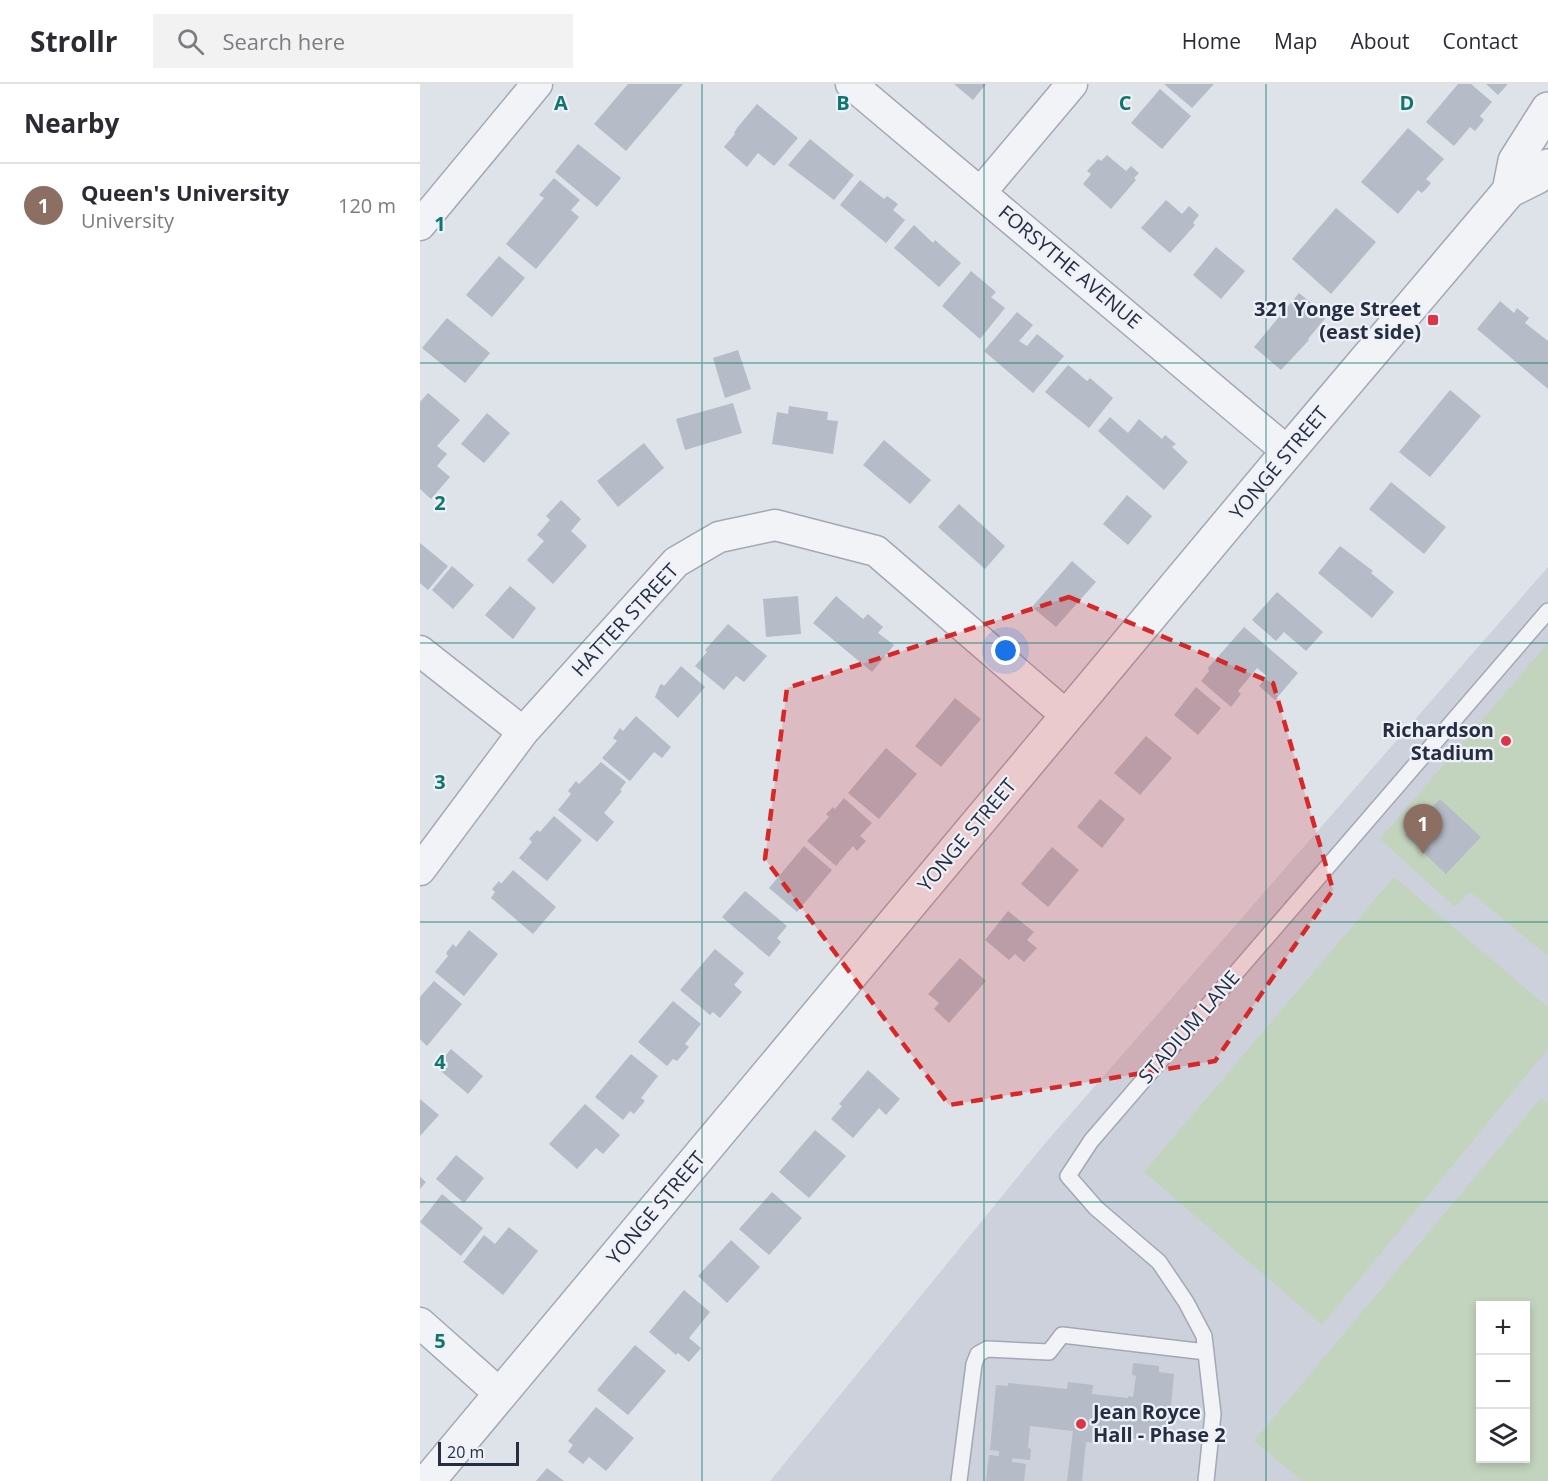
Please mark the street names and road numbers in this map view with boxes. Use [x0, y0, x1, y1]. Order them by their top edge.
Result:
street label: FORSYTHE AVENUE [993, 199, 1148, 334]
street label: YONGE STREET [1223, 400, 1334, 525]
street label: HATTER STREET [565, 557, 684, 682]
street label: YONGE STREET [911, 772, 1022, 897]
street label: STADIUM LANE [1132, 964, 1245, 1089]
street label: YONGE STREET [600, 1145, 711, 1270]

